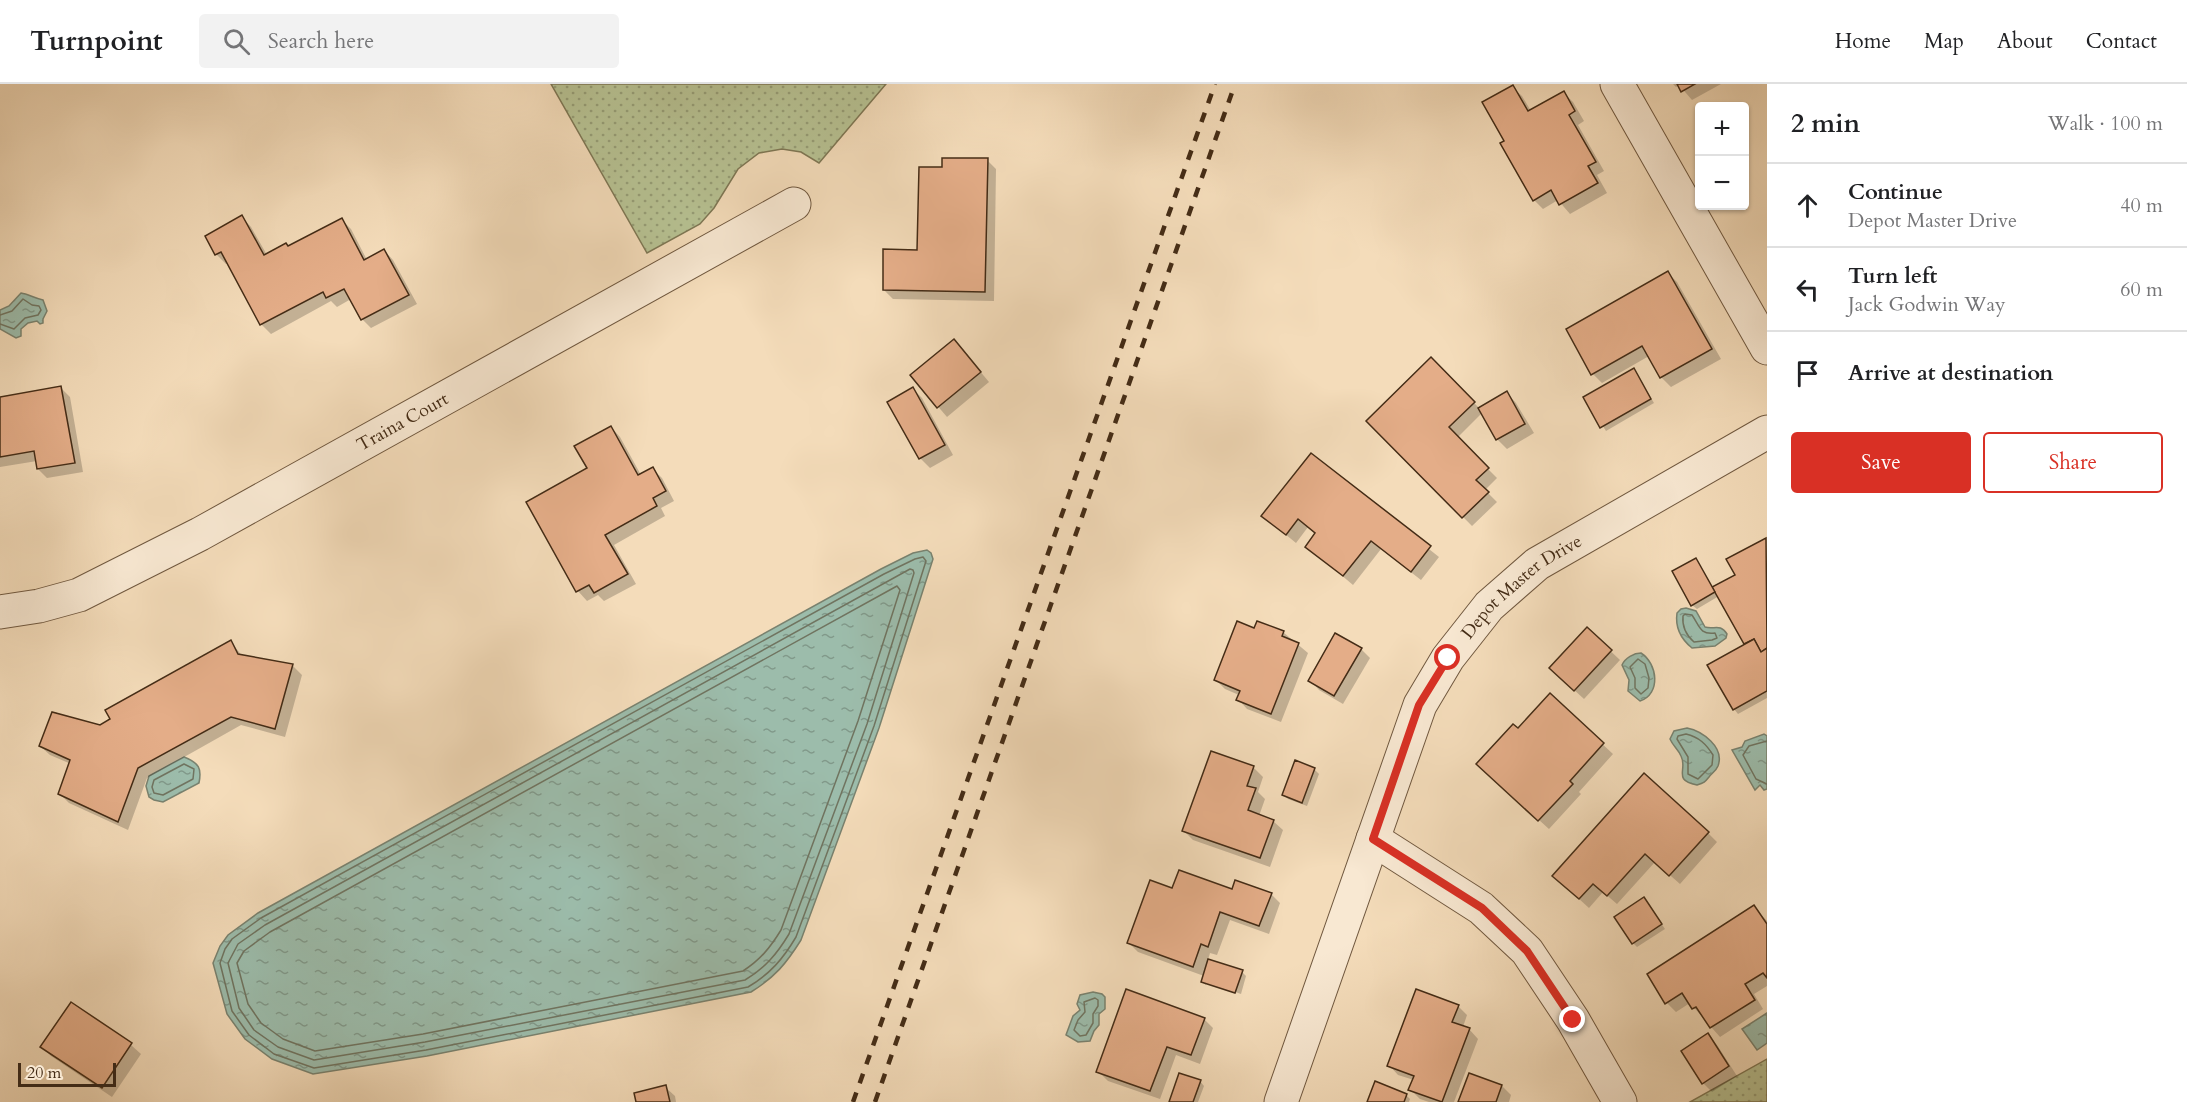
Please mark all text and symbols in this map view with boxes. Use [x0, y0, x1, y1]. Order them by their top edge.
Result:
search box [199, 14, 619, 68]
text: Turnpoint [30, 22, 163, 60]
icon: search [220, 25, 253, 58]
text: Search here [268, 26, 374, 56]
text: Home [1835, 27, 1891, 56]
text: Map [1924, 27, 1964, 56]
text: About [1997, 27, 2053, 56]
text: Contact [2086, 27, 2157, 56]
map controls [1695, 102, 1749, 210]
button: + [1695, 102, 1749, 156]
text: 2 min [1791, 106, 1860, 141]
text: Walk · 100 m [2048, 110, 2163, 137]
button: − [1695, 156, 1749, 210]
text: Continue [1848, 177, 1943, 207]
icon: ahead [1791, 189, 1824, 222]
text: 40 m [2120, 192, 2163, 219]
text: Depot Master Drive [1848, 207, 2017, 234]
text: Turn left [1848, 261, 1937, 291]
icon: left [1791, 273, 1824, 306]
text: 60 m [2120, 276, 2163, 303]
text: Jack Godwin Way [1848, 291, 2006, 318]
icon: arrive [1791, 357, 1824, 390]
text: Arrive at destination [1848, 358, 2053, 388]
street label: Traina Court [352, 386, 453, 457]
button: Save [1791, 432, 1971, 493]
button: Share [1983, 432, 2163, 493]
street label: Depot Master Drive [1456, 529, 1587, 644]
route start [1434, 644, 1460, 670]
route end [1559, 1006, 1585, 1032]
scale bar [18, 1060, 116, 1088]
text: 20 m [27, 1062, 61, 1084]

